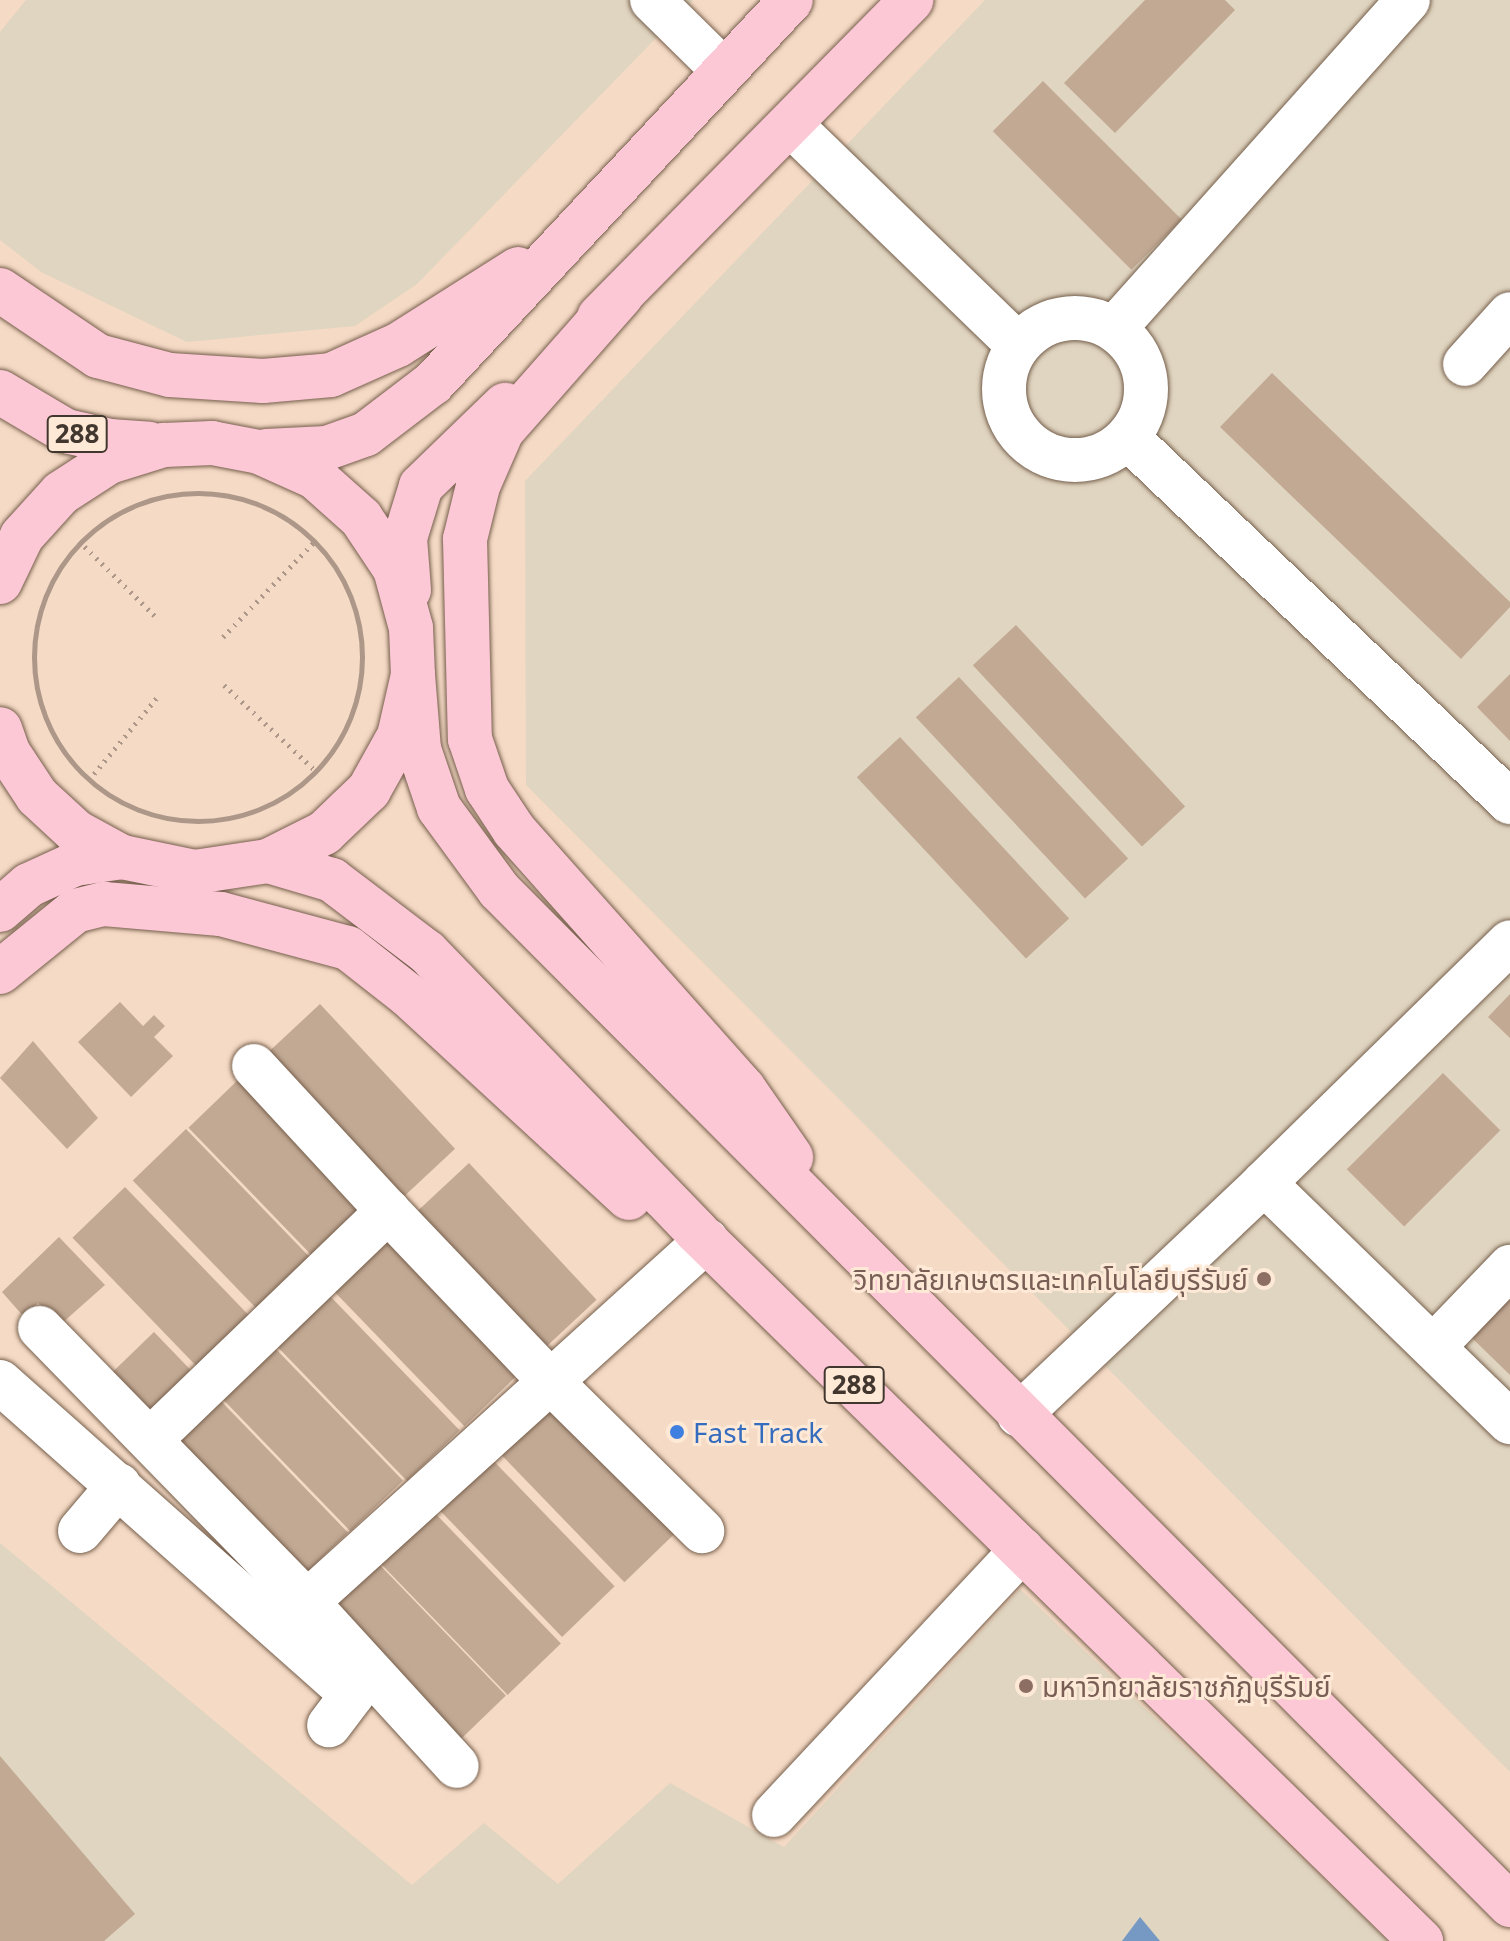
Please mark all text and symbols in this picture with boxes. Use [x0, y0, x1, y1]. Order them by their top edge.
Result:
road number: 288 [45, 412, 109, 456]
place label: วิทยาลัยเกษตรและเทคโนโลยีบุรีรัมย์ [854, 1262, 1248, 1296]
marker: วิทยาลัยเกษตรและเทคโนโลยีบุรีรัมย์ [1255, 1270, 1273, 1288]
road number: 288 [822, 1363, 886, 1407]
place label: Fast Track [693, 1415, 823, 1449]
marker: Fast Track [668, 1423, 686, 1441]
place label: มหาวิทยาลัยราชภัฏบุรีรัมย์ [1042, 1669, 1331, 1703]
marker: มหาวิทยาลัยราชภัฏบุรีรัมย์ [1017, 1677, 1035, 1695]

